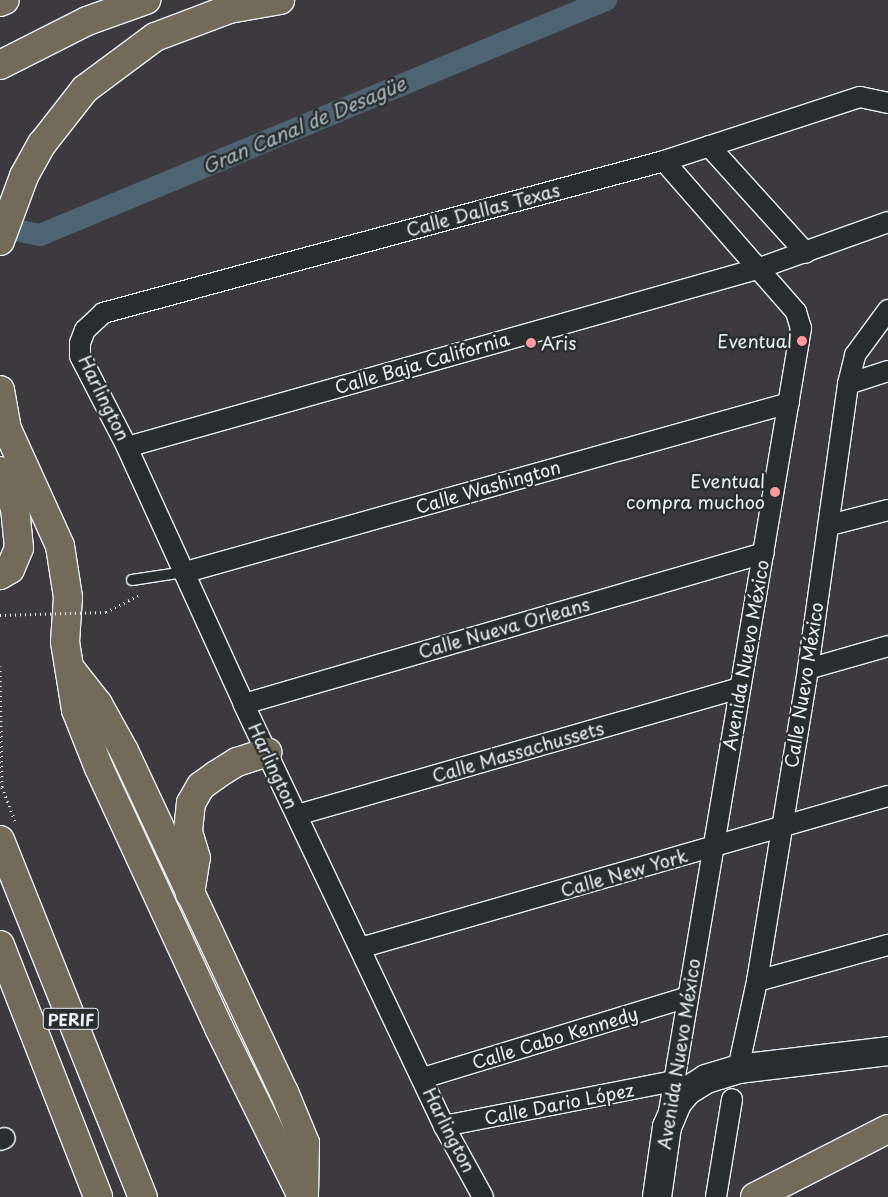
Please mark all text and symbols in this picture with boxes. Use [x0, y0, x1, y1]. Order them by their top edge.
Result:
water label: Gran Canal de Desagüe [199, 72, 409, 178]
street label: Calle Dallas Texas [404, 179, 562, 241]
street label: Calle Baja California [332, 328, 512, 398]
place label: Eventual [717, 330, 792, 352]
place label: Aris [541, 332, 576, 354]
marker: Eventual [796, 335, 808, 347]
marker: Aris [525, 337, 537, 349]
street label: Harlington [74, 352, 134, 444]
street label: Calle Washington [413, 456, 563, 518]
place label: Eventual compra muchoo [626, 471, 765, 514]
marker: Eventual compra muchoo [769, 486, 781, 498]
street label: Avenida Nuevo México [719, 557, 773, 753]
street label: Calle Nueva Orleans [416, 593, 592, 663]
street label: Calle Nuevo México [780, 600, 828, 770]
street label: Calle Massachussets [429, 717, 607, 787]
street label: Harlington [244, 720, 302, 812]
street label: Calle New York [558, 845, 690, 901]
street label: Avenida Nuevo México [653, 956, 705, 1152]
street label: Calle Cabo Kennedy [469, 1002, 641, 1074]
road number: PERIF [42, 1006, 100, 1032]
street label: Calle Dario López [482, 1079, 636, 1129]
street label: Harlington [418, 1084, 480, 1176]

